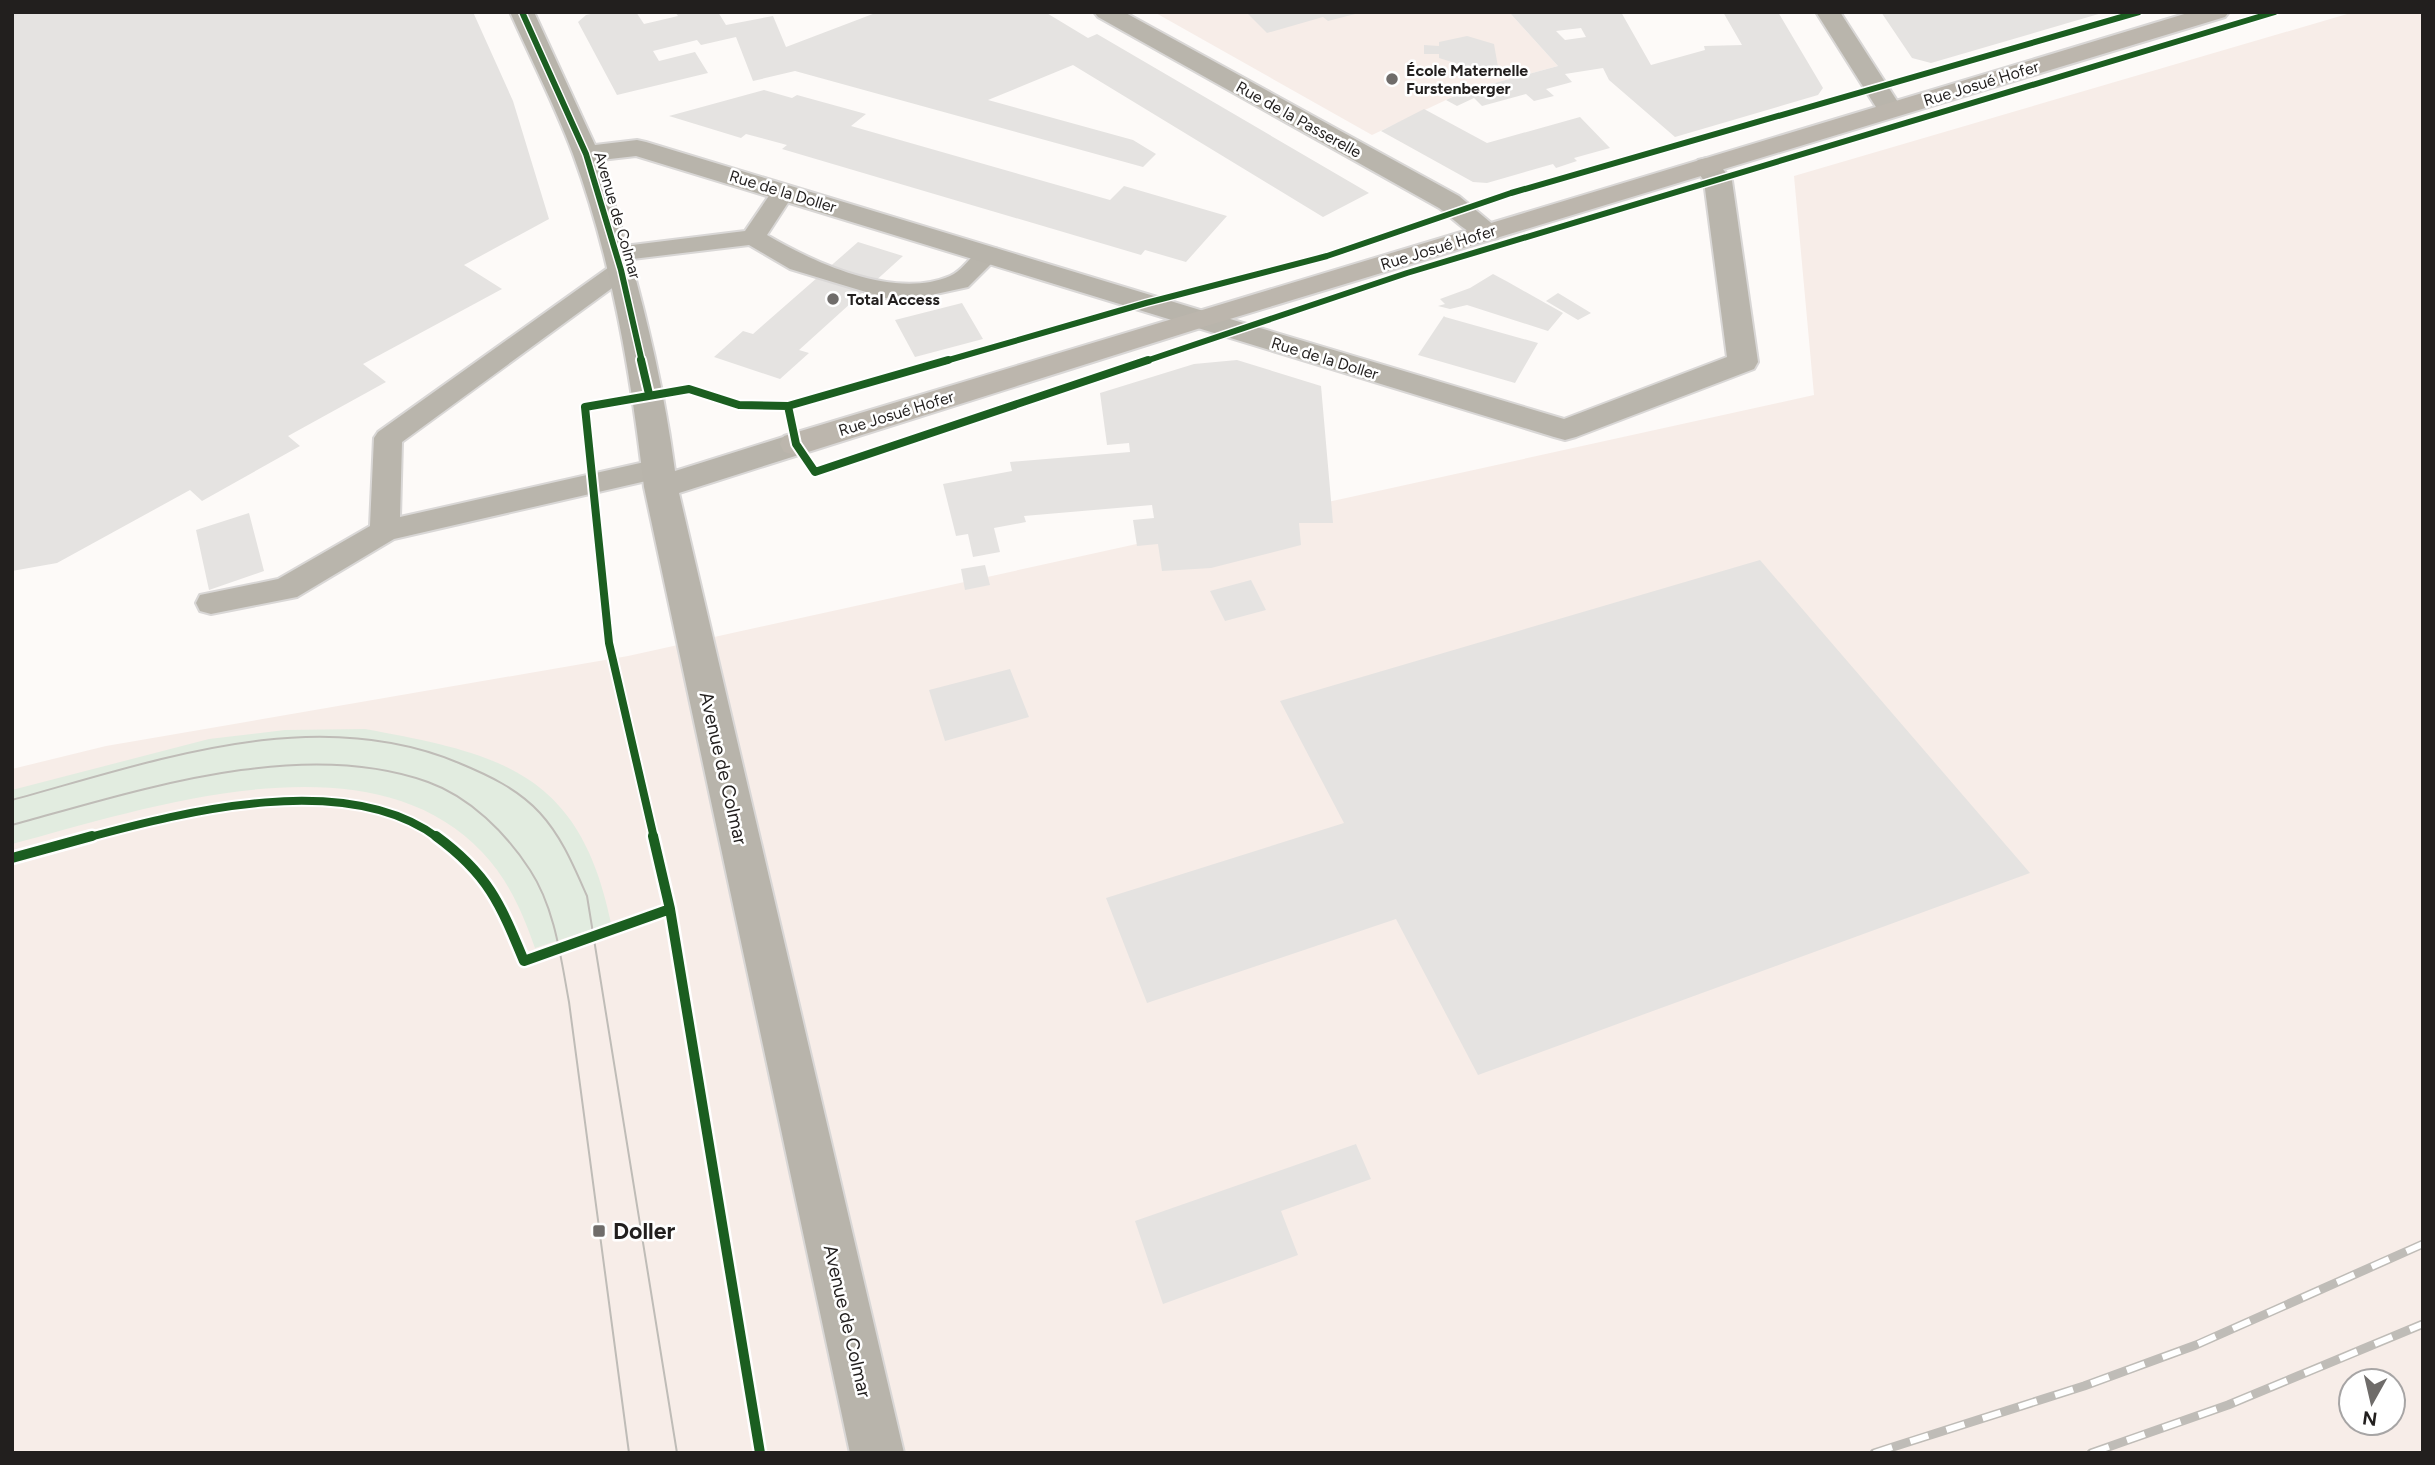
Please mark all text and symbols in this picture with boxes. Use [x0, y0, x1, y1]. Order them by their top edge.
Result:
street label: Rue Josué Hofer [1921, 57, 2042, 110]
place label: École Maternelle Furstenberger [1406, 61, 1528, 98]
marker: École Maternelle Furstenberger [1384, 71, 1400, 87]
street label: Rue de la Passerelle [1233, 77, 1365, 162]
street label: Avenue de Colmar [590, 149, 645, 282]
street label: Rue de la Doller [727, 166, 839, 217]
street label: Rue Josué Hofer [1378, 221, 1499, 274]
place label: Total Access [847, 290, 940, 309]
marker: Total Access [825, 291, 841, 307]
street label: Rue de la Doller [1269, 333, 1381, 384]
street label: Rue Josué Hofer [836, 387, 957, 440]
street label: Avenue de Colmar [695, 689, 752, 847]
place label: Doller [613, 1217, 676, 1245]
marker: Doller [591, 1223, 607, 1239]
street label: Avenue de Colmar [819, 1242, 876, 1400]
north arrow [2337, 1367, 2407, 1437]
text: N [2361, 1406, 2379, 1431]

